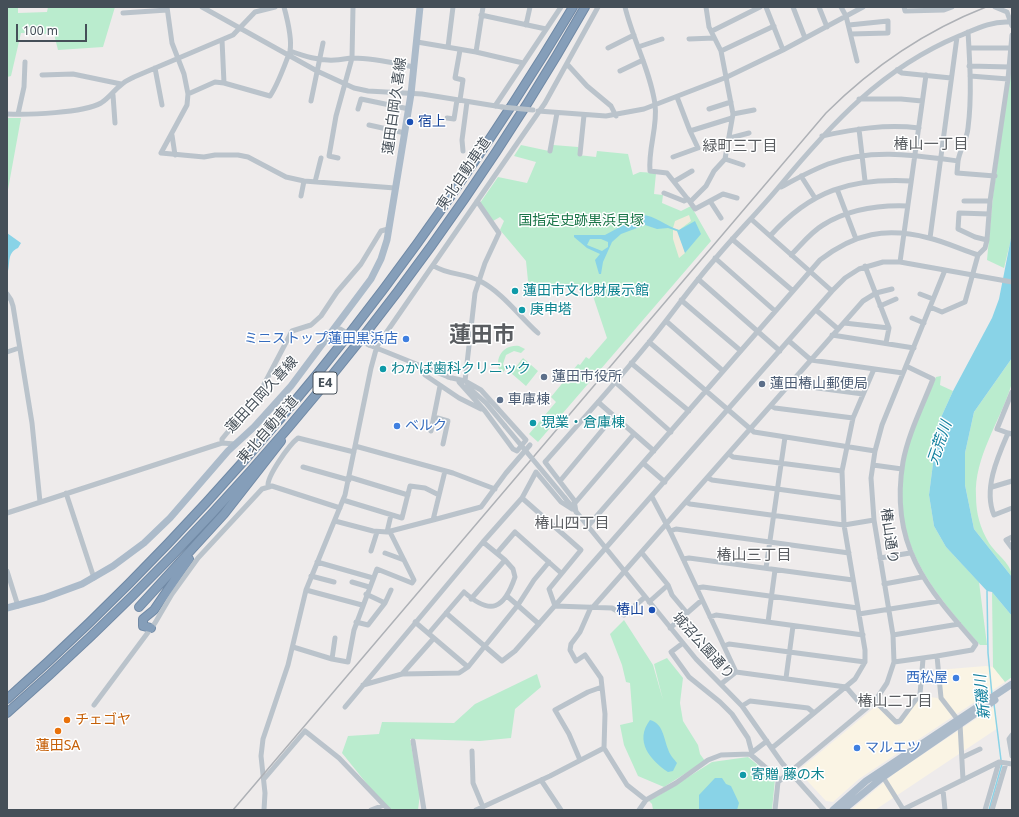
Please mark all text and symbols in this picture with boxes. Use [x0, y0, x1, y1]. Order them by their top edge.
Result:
scale bar [18, 16, 89, 42]
text: 100 m [23, 22, 58, 39]
street label: 蓮田白岡久喜線 [380, 56, 410, 156]
place label: 宿上 [418, 114, 446, 130]
marker: 宿上 [405, 117, 415, 127]
street label: 東北自動車道 [434, 134, 494, 214]
district label: 椿山一丁目 [894, 136, 968, 154]
district label: 緑町三丁目 [703, 138, 777, 156]
park label: 国指定史跡黒浜貝塚 [518, 213, 644, 229]
place label: 蓮田市文化財展示館 [523, 283, 649, 299]
marker: 蓮田市文化財展示館 [510, 286, 520, 296]
place label: 庚申塔 [530, 302, 572, 318]
marker: 庚申塔 [517, 305, 527, 315]
district label: 蓮田市 [449, 323, 515, 349]
place label: ミニストップ蓮田黒浜店 [244, 331, 398, 347]
marker: ミニストップ蓮田黒浜店 [401, 334, 411, 344]
street label: 蓮田白岡久喜線 [222, 353, 302, 437]
place label: わかば歯科クリニック [391, 361, 531, 377]
marker: わかば歯科クリニック [378, 364, 388, 374]
place label: 蓮田市役所 [552, 369, 622, 385]
road number: E4 [313, 372, 337, 394]
marker: 蓮田市役所 [539, 372, 549, 382]
place label: 蓮田椿山郵便局 [770, 376, 868, 392]
marker: 蓮田椿山郵便局 [757, 379, 767, 389]
place label: 車庫棟 [508, 392, 550, 408]
street label: 東北自動車道 [234, 393, 302, 467]
marker: 車庫棟 [495, 395, 505, 405]
place label: 現業・倉庫棟 [541, 415, 625, 431]
place label: ベルク [405, 418, 447, 434]
marker: 現業・倉庫棟 [528, 418, 538, 428]
water label: 元荒川 [924, 419, 956, 467]
marker: ベルク [392, 421, 402, 431]
street label: 椿山通り [877, 507, 901, 565]
district label: 椿山四丁目 [535, 515, 609, 533]
district label: 椿山三丁目 [717, 547, 791, 565]
place label: 椿山 [616, 602, 644, 618]
marker: 椿山 [647, 605, 657, 615]
street label: 城沼公園通り [669, 609, 737, 683]
place label: 西松屋 [906, 670, 948, 686]
marker: 西松屋 [951, 673, 961, 683]
water label: 新磯川 [972, 674, 994, 720]
district label: 椿山二丁目 [858, 693, 932, 711]
place label: チェゴヤ [75, 712, 131, 728]
marker: チェゴヤ [62, 715, 72, 725]
marker: 蓮田SA [53, 726, 63, 736]
place label: 蓮田SA [36, 738, 80, 754]
place label: マルエツ [865, 740, 921, 756]
marker: マルエツ [852, 743, 862, 753]
place label: 寄贈 藤の木 [751, 767, 825, 783]
marker: 寄贈 藤の木 [738, 770, 748, 780]

